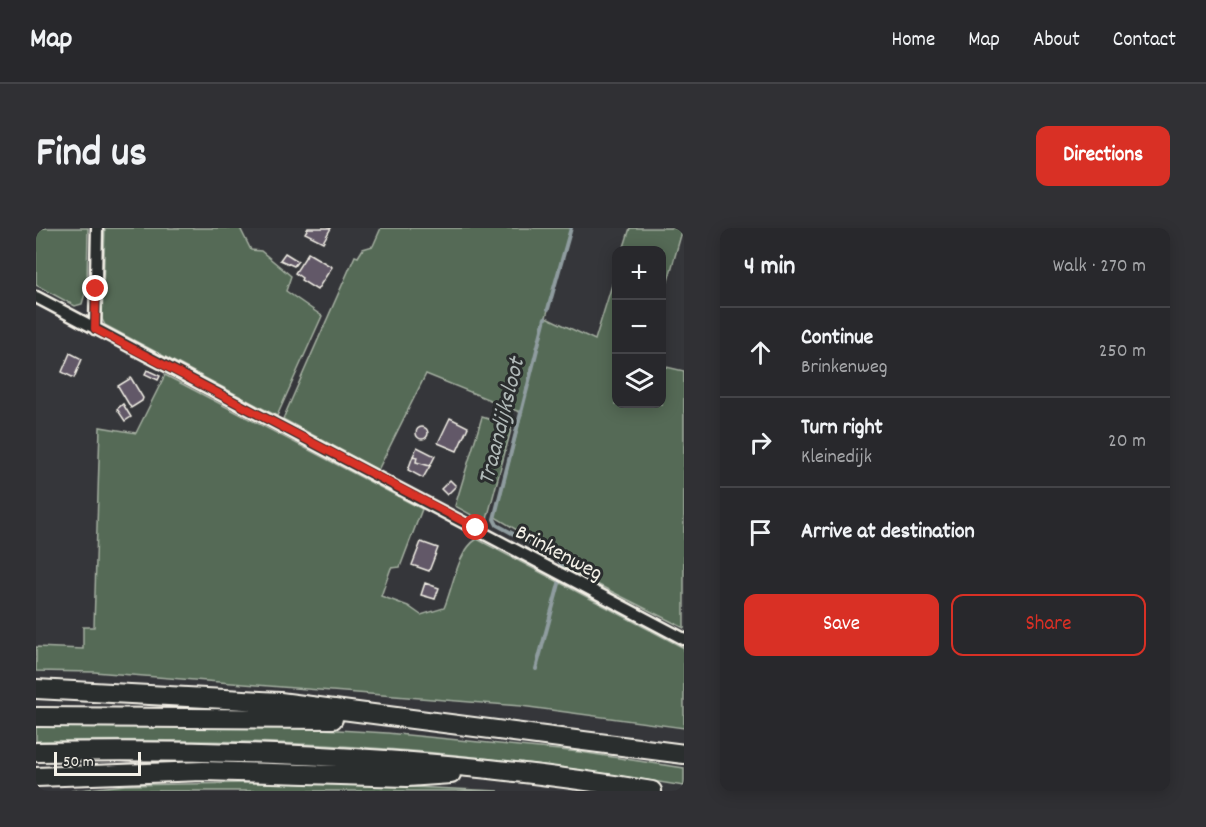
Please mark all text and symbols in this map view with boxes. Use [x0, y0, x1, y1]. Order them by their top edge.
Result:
text: Map [30, 21, 72, 61]
text: Home [891, 26, 935, 56]
text: Map [968, 26, 1000, 56]
text: About [1033, 26, 1080, 56]
text: Contact [1113, 26, 1176, 56]
text: Find us [36, 126, 147, 186]
button: Directions [1036, 126, 1170, 186]
map controls [612, 246, 666, 408]
button: + [612, 246, 666, 300]
text: 4 min [744, 249, 795, 286]
text: Walk · 270 m [1053, 253, 1146, 281]
route end [82, 275, 108, 301]
button: − [612, 300, 666, 354]
text: Continue [801, 323, 873, 354]
icon: ahead [744, 336, 777, 369]
text: 250 m [1099, 338, 1146, 366]
water label: Traandijksloot [471, 353, 536, 489]
button: layers [612, 354, 666, 408]
text: Brinkenweg [801, 354, 887, 382]
text: Turn right [801, 413, 883, 444]
icon: right [744, 426, 777, 459]
text: 20 m [1108, 428, 1146, 456]
text: Kleinedijk [801, 444, 872, 472]
route start [462, 514, 488, 540]
icon: arrive [744, 516, 777, 549]
text: Arrive at destination [801, 517, 975, 548]
street label: Brinkenweg [509, 518, 608, 590]
button: Save [744, 594, 939, 656]
button: Share [951, 594, 1146, 656]
scale bar [54, 749, 141, 776]
text: 50 m [63, 751, 94, 774]

